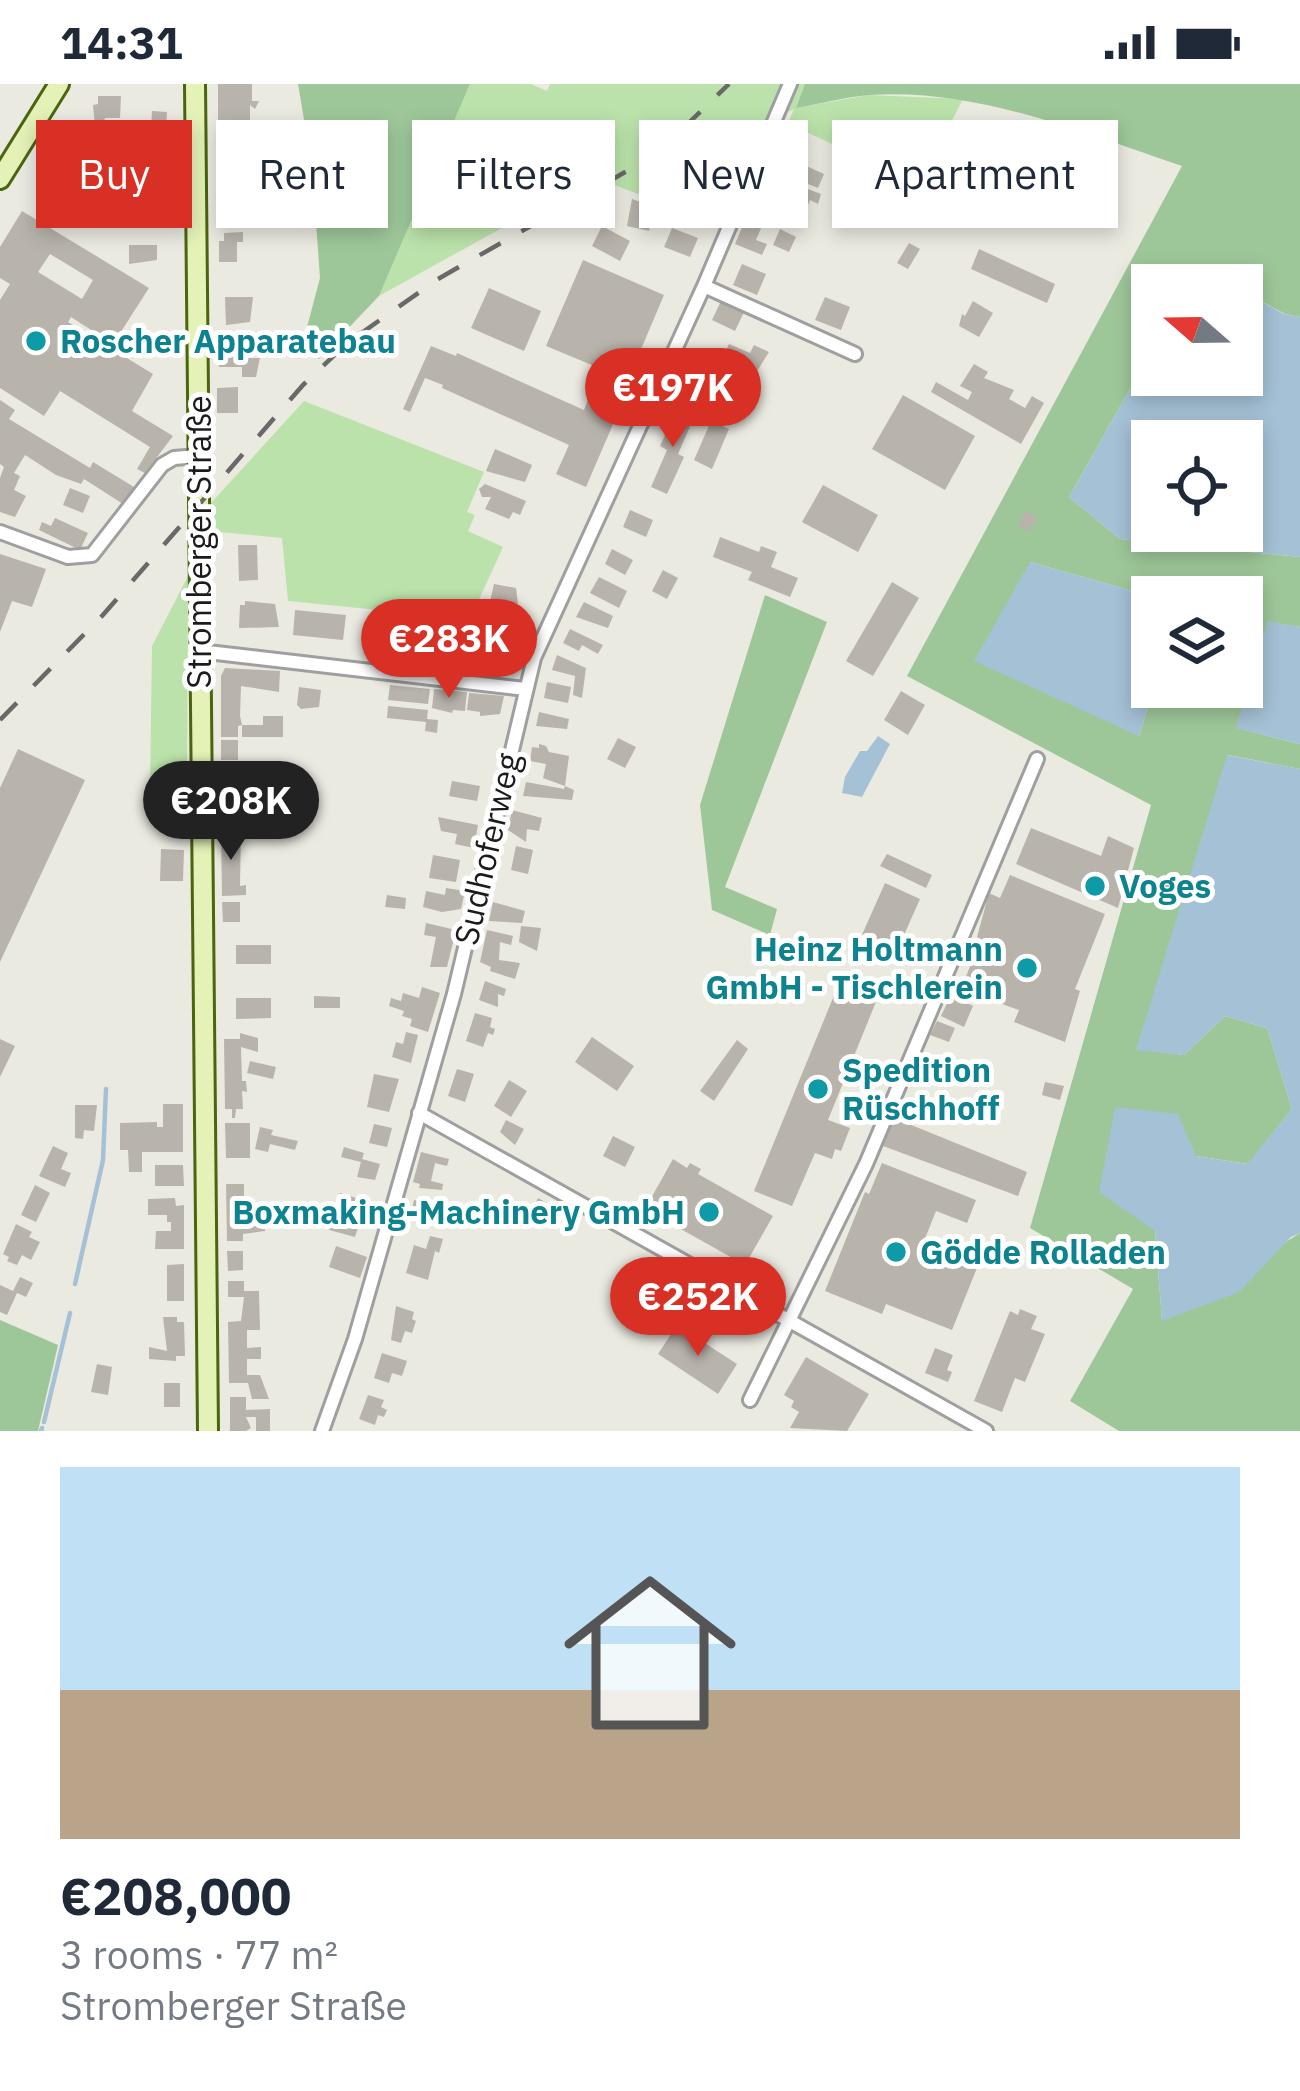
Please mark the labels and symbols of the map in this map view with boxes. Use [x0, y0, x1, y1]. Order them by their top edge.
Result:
north arrow [1131, 264, 1263, 396]
place label: Roscher Apparatebau [60, 319, 396, 362]
marker: Roscher Apparatebau [23, 328, 49, 354]
pin: €197K [589, 348, 757, 450]
street label: Stromberger Straße [177, 395, 220, 689]
pin: €283K [365, 599, 533, 701]
street label: Sudhoferweg [444, 748, 530, 949]
pin: €208K [147, 761, 315, 863]
place label: Voges [1119, 864, 1211, 907]
marker: Voges [1082, 873, 1108, 899]
place label: Heinz Holtmann GmbH - Tischlerein [706, 927, 1003, 1008]
marker: Heinz Holtmann GmbH - Tischlerein [1014, 955, 1040, 981]
place label: Spedition Rüschhoff [842, 1048, 999, 1129]
marker: Spedition Rüschhoff [805, 1076, 831, 1102]
place label: Boxmaking-Machinery GmbH [232, 1190, 685, 1233]
marker: Boxmaking-Machinery GmbH [696, 1199, 722, 1225]
place label: Gödde Rolladen [920, 1230, 1166, 1273]
marker: Gödde Rolladen [883, 1239, 909, 1265]
pin: €252K [614, 1257, 782, 1359]

